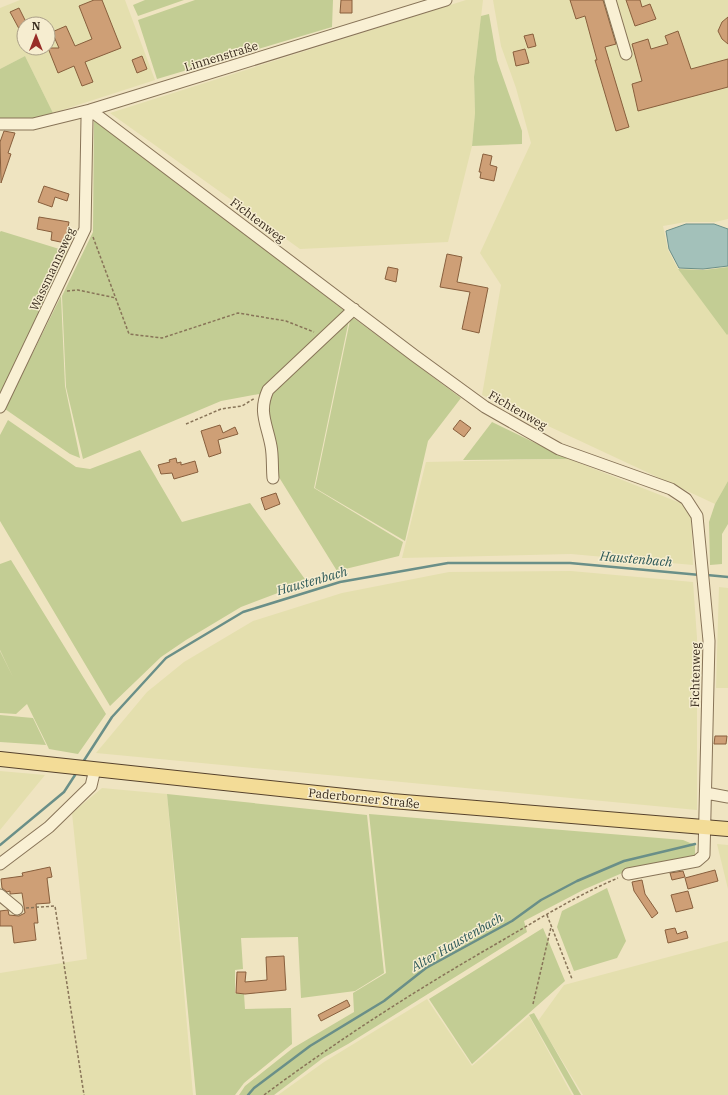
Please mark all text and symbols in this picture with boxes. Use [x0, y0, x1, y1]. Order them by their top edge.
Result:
north arrow [16, 16, 56, 56]
text: N [32, 19, 41, 33]
street label: Linnenstraße [182, 38, 260, 74]
street label: Fichtenweg [227, 194, 289, 246]
street label: Wassmannsweg [26, 224, 78, 313]
street label: Fichtenweg [486, 387, 550, 433]
water label: Haustenbach [598, 547, 673, 571]
water label: Haustenbach [274, 563, 349, 599]
street label: Fichtenweg [687, 642, 703, 708]
street label: Paderborner Straße [308, 785, 420, 811]
water label: Alter Haustenbach [407, 909, 506, 976]

